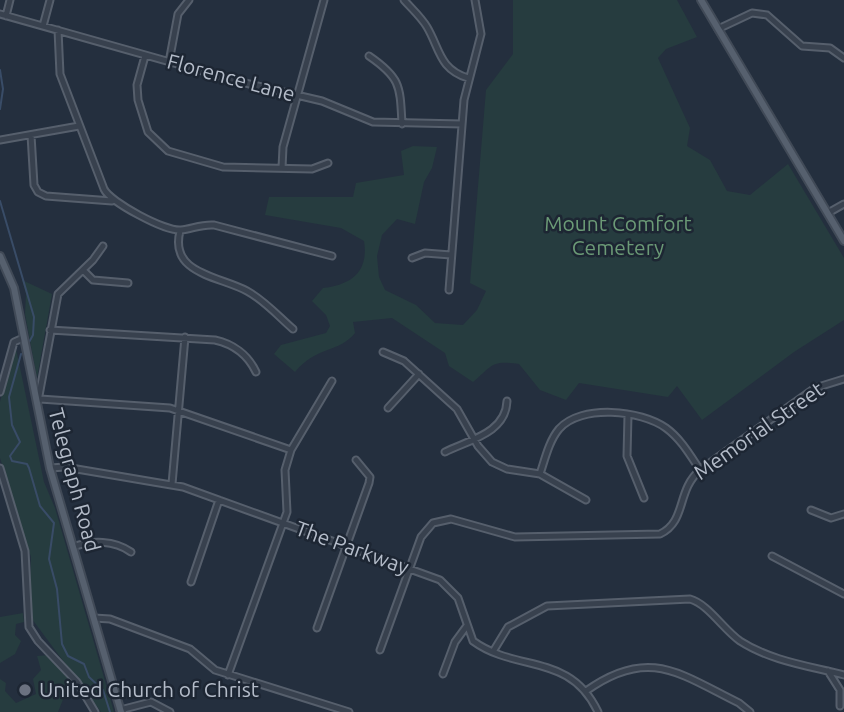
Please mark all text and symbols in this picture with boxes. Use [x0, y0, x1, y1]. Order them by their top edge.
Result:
street label: Florence Lane [165, 48, 298, 106]
park label: Mount Comfort Cemetery [544, 211, 692, 259]
street label: Memorial Street [689, 376, 828, 484]
street label: Telegraph Road [44, 405, 106, 554]
street label: The Parkway [292, 515, 412, 579]
place label: United Church of Christ [39, 677, 259, 701]
marker: United Church of Christ [17, 682, 33, 698]

